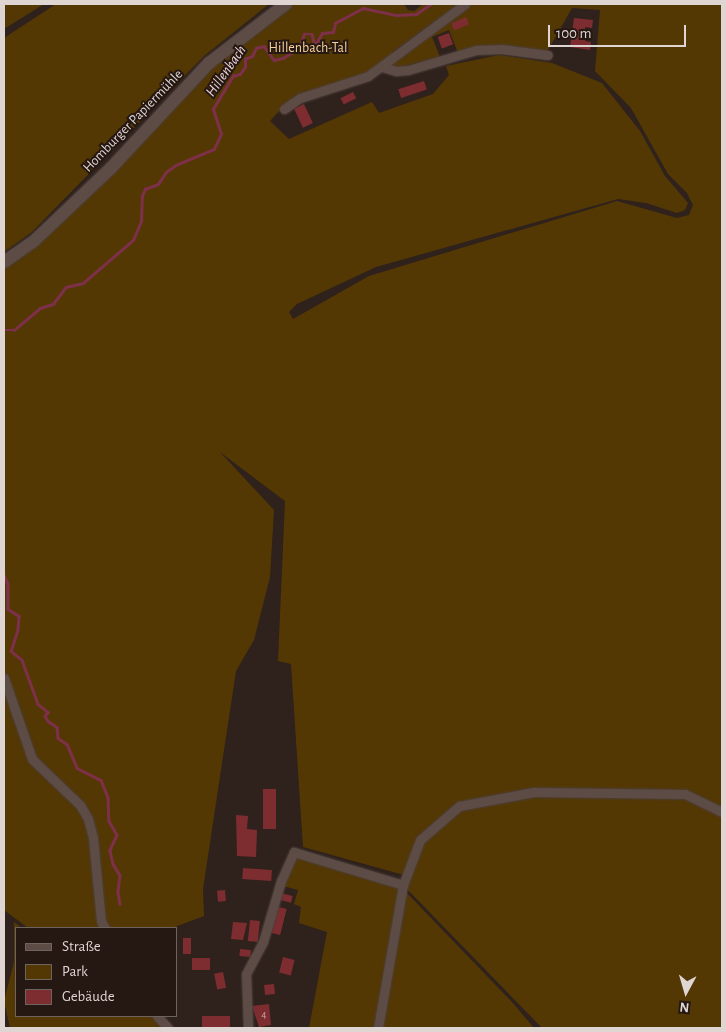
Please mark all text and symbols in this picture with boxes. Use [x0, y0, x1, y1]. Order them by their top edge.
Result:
scale bar [551, 15, 688, 47]
text: 100 m [556, 26, 591, 41]
park label: Hillenbach-Tal [268, 40, 348, 56]
water label: Hillenbach [202, 42, 250, 100]
street label: Homburger Papiermühle [80, 66, 186, 176]
legend [15, 927, 178, 1017]
text: Straße [62, 939, 101, 954]
text: Park [62, 964, 88, 979]
north arrow [661, 967, 711, 1017]
text: Gebäude [62, 989, 115, 1004]
text: N [679, 999, 690, 1014]
house number: 4 [261, 1008, 267, 1022]

